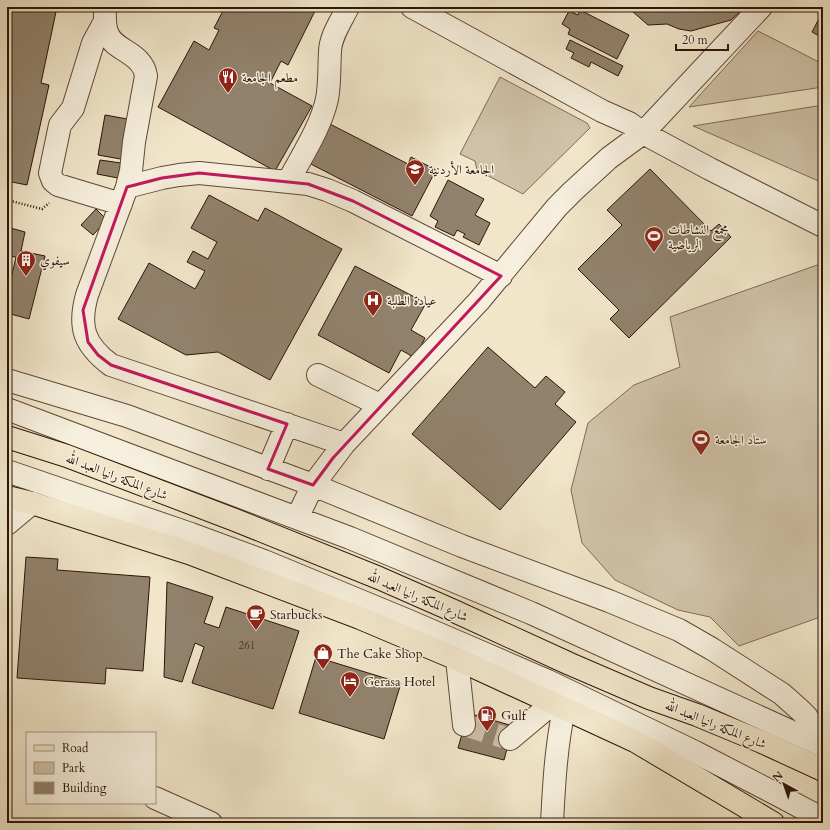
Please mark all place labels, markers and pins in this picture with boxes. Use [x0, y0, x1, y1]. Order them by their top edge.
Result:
restaurant icon: مطعم الجامعة [217, 66, 239, 94]
place label: مطعم الجامعة [242, 69, 298, 90]
school or university icon: الجامعة الأردنية [404, 158, 426, 186]
place label: الجامعة الأردنية [429, 161, 494, 179]
place label: مجمع النشاطات الرياضية [668, 221, 729, 254]
sports icon: مجمع النشاطات الرياضية [643, 225, 665, 253]
building icon: سيفوي [15, 249, 37, 277]
place label: سيفوي [40, 252, 70, 271]
hospital icon: عيادة الطلبة [362, 289, 384, 317]
place label: عيادة الطلبة [387, 292, 436, 310]
sports icon: ستاد الجامعة [690, 428, 712, 456]
place label: ستاد الجامعة [715, 431, 767, 449]
cafe icon: Starbucks [245, 603, 267, 631]
place label: Starbucks [270, 606, 322, 624]
shop icon: The Cake Shop [312, 642, 334, 670]
place label: The Cake Shop [337, 645, 423, 663]
hotel icon: Gerasa Hotel [339, 670, 361, 698]
place label: Gerasa Hotel [364, 673, 436, 691]
fuel station icon: Gulf [476, 704, 498, 732]
place label: Gulf [501, 707, 528, 725]

